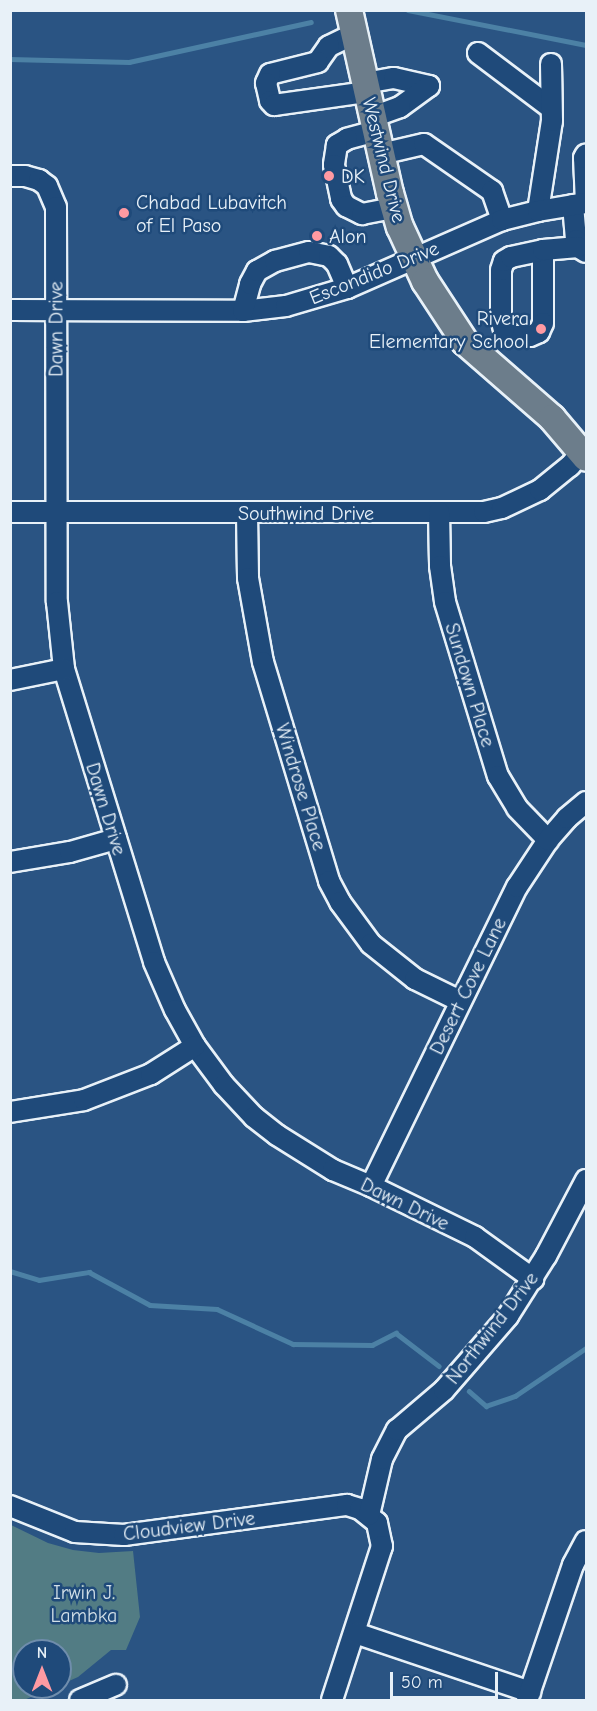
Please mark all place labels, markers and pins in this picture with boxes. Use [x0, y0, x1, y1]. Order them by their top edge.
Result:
place label: DK [341, 164, 365, 188]
marker: DK [322, 169, 336, 183]
place label: Chabad Lubavitch of El Paso [136, 190, 287, 237]
marker: Chabad Lubavitch of El Paso [117, 206, 131, 220]
place label: Alon [329, 224, 367, 248]
marker: Alon [310, 229, 324, 243]
place label: Rivera Elementary School [369, 306, 529, 353]
marker: Rivera Elementary School [534, 322, 548, 336]

